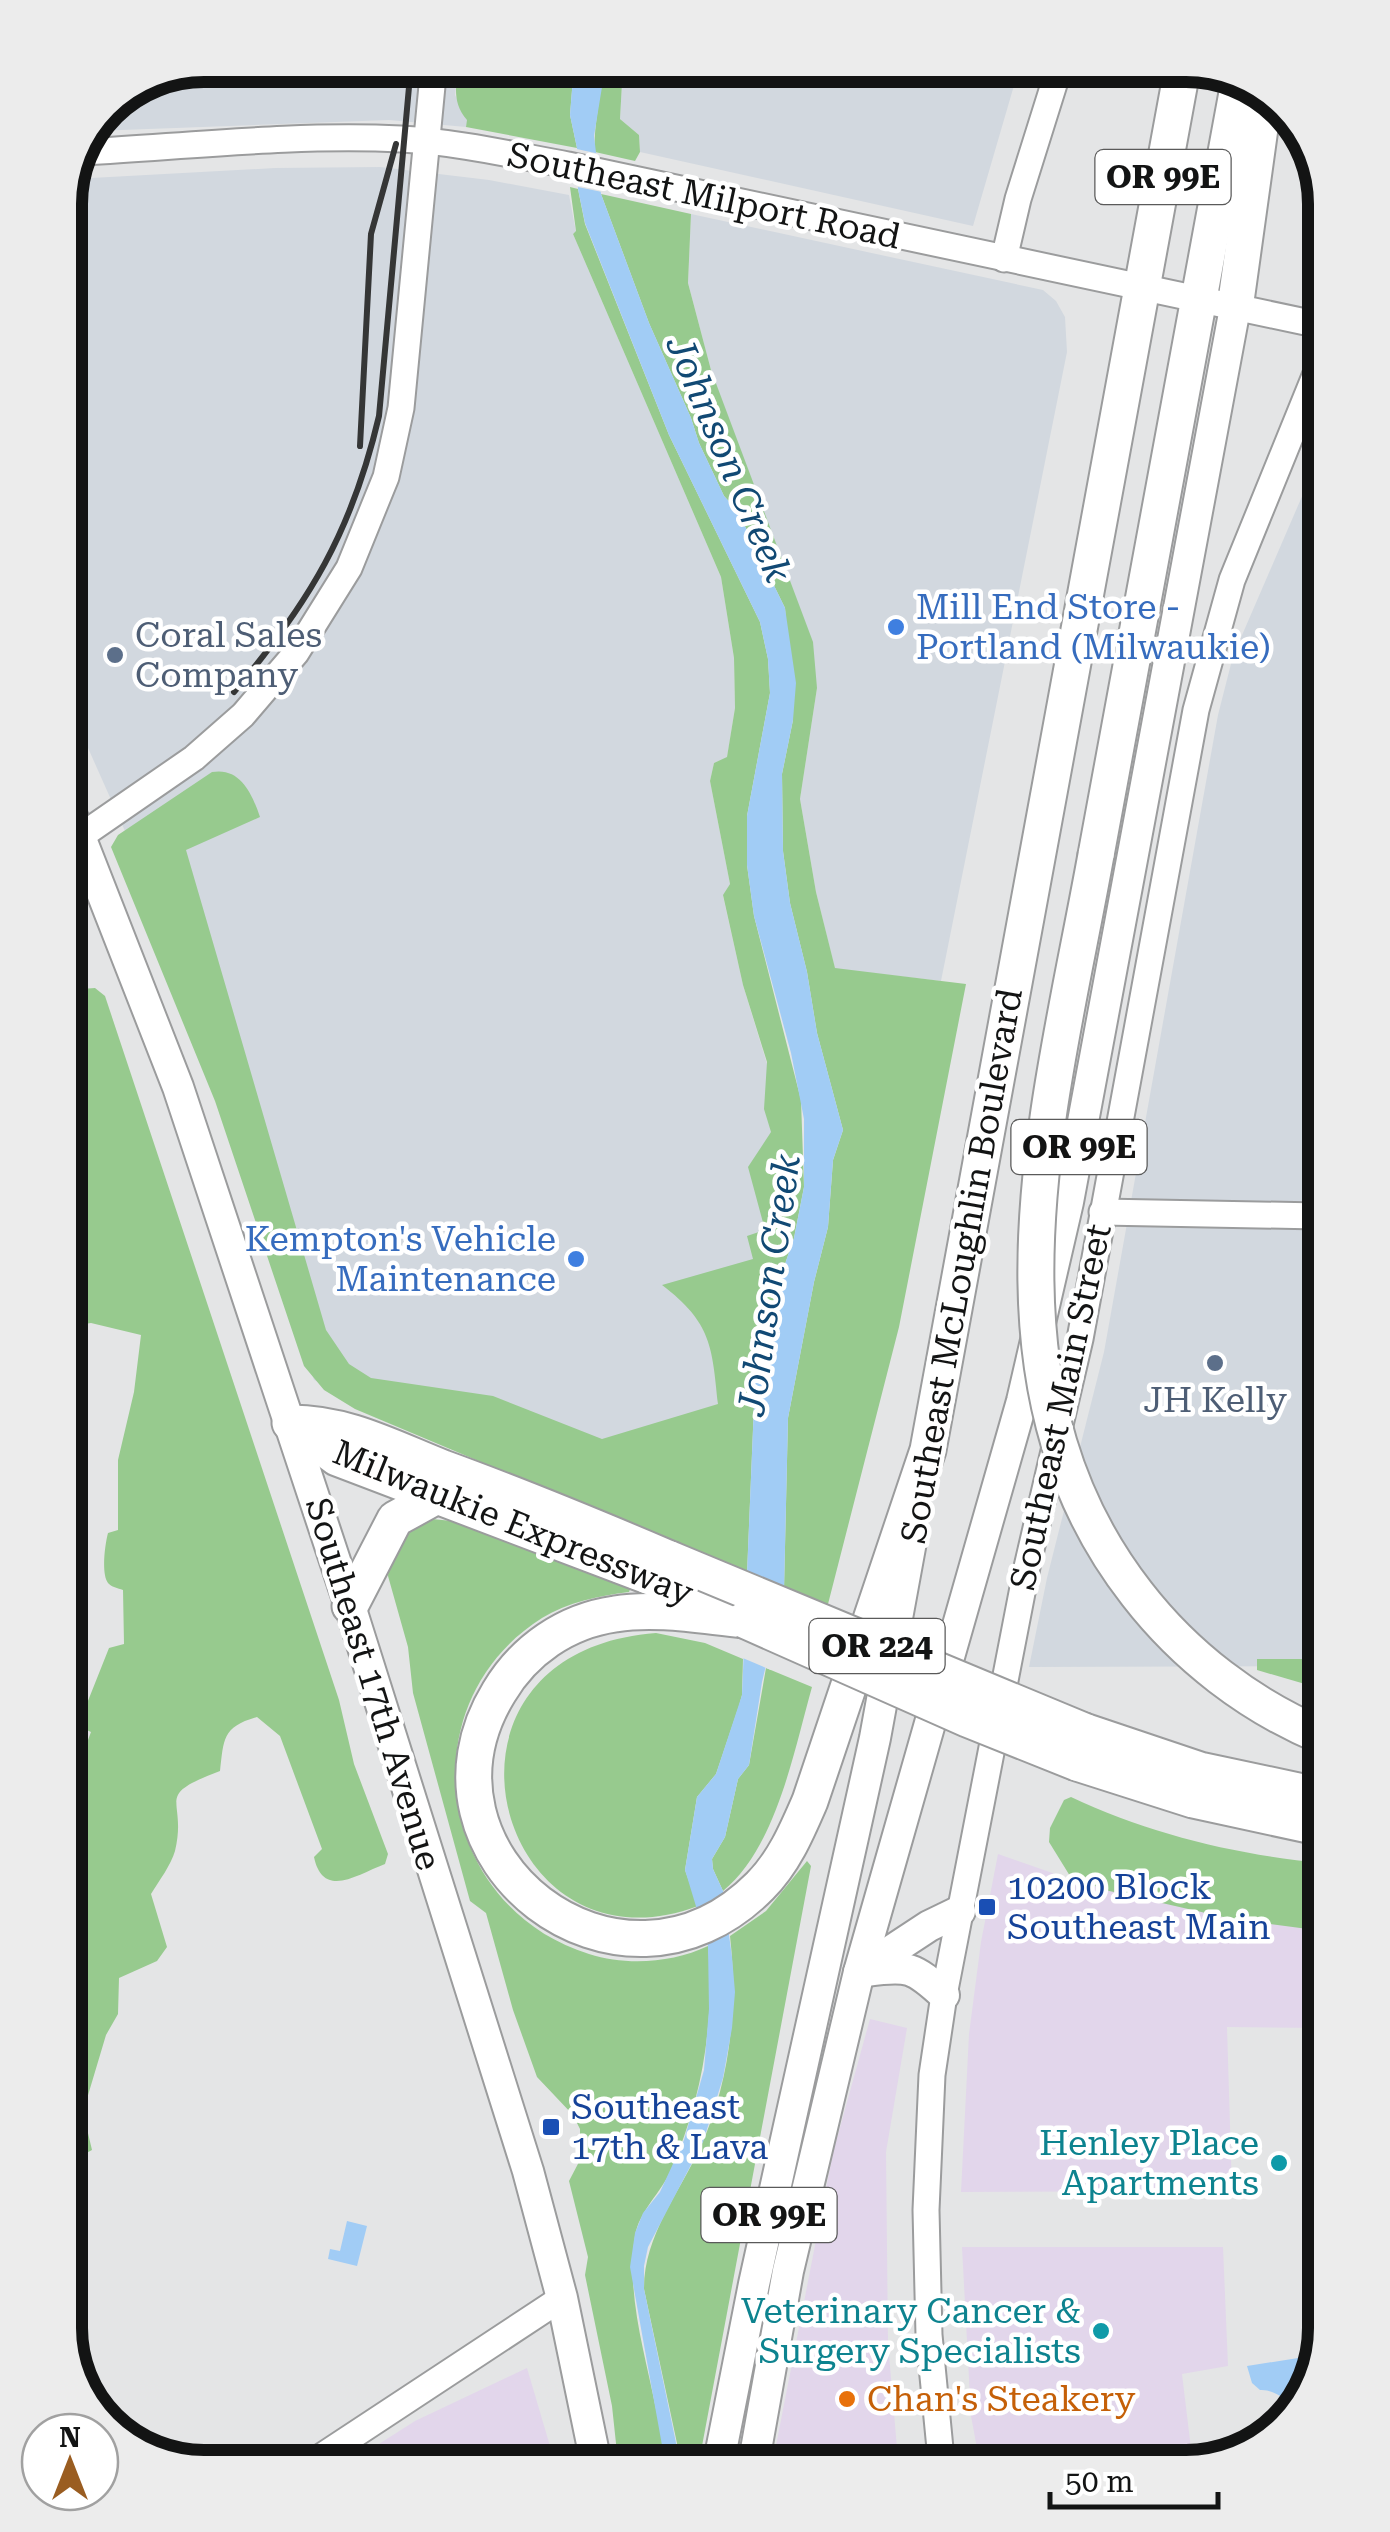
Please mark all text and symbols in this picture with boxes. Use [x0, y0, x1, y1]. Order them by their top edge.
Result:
street label: Southeast Milport Road [504, 134, 904, 258]
road number: OR 99E [1096, 150, 1230, 204]
water label: Johnson Creek [657, 328, 801, 589]
place label: Mill End Store - Portland (Milwaukie) [916, 587, 1271, 668]
place label: Coral Sales Company [135, 615, 322, 696]
marker: Mill End Store - Portland (Milwaukie) [885, 616, 907, 638]
marker: Coral Sales Company [104, 644, 126, 666]
street label: Southeast McLoughlin Boulevard [893, 985, 1031, 1547]
road number: OR 99E [1012, 1120, 1146, 1174]
water label: Johnson Creek [729, 1151, 809, 1419]
place label: Kempton's Vehicle Maintenance [245, 1219, 556, 1300]
street label: Southeast Main Street [1002, 1220, 1120, 1594]
marker: Kempton's Vehicle Maintenance [565, 1248, 587, 1270]
marker: JH Kelly [1204, 1352, 1226, 1374]
place label: JH Kelly [1143, 1380, 1287, 1421]
street label: Milwaukie Expressway [327, 1432, 699, 1614]
street label: Southeast 17th Avenue [297, 1493, 449, 1875]
road number: OR 224 [810, 1619, 944, 1673]
place label: 10200 Block Southeast Main [1007, 1867, 1271, 1948]
marker: 10200 Block Southeast Main [976, 1896, 998, 1918]
place label: Southeast 17th & Lava [571, 2087, 768, 2168]
marker: Southeast 17th & Lava [540, 2116, 562, 2138]
place label: Henley Place Apartments [1039, 2123, 1259, 2204]
marker: Henley Place Apartments [1268, 2152, 1290, 2174]
road number: OR 99E [702, 2188, 836, 2242]
place label: Veterinary Cancer & Surgery Specialists [741, 2291, 1081, 2372]
marker: Veterinary Cancer & Surgery Specialists [1090, 2320, 1112, 2342]
place label: Chan's Steakery [867, 2379, 1136, 2420]
marker: Chan's Steakery [836, 2388, 858, 2410]
north arrow [20, 2412, 120, 2512]
text: N [59, 2421, 81, 2454]
scale bar [1050, 2447, 1218, 2509]
text: 50 m [1065, 2464, 1134, 2499]

